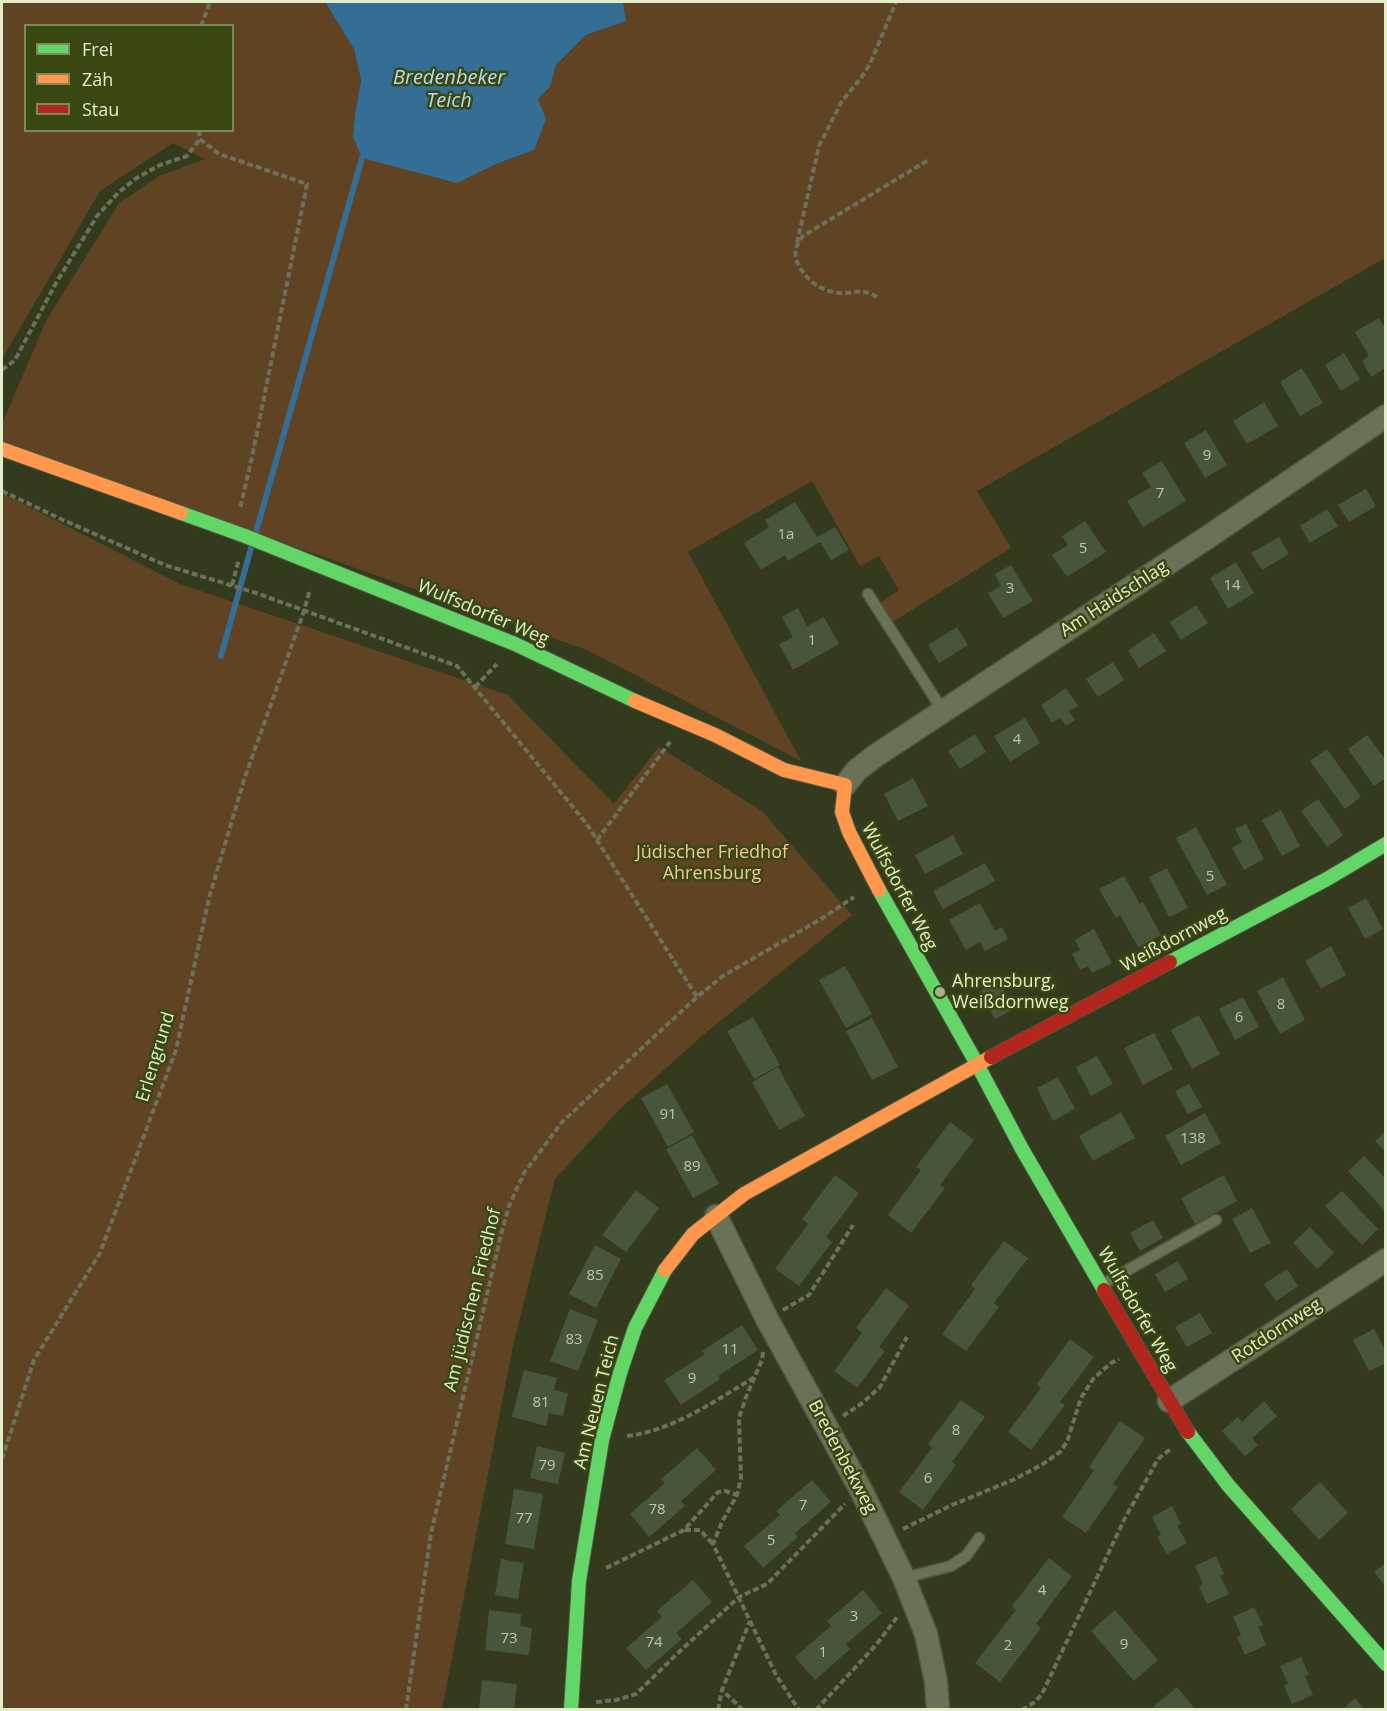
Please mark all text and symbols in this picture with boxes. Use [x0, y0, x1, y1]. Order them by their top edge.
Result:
legend [24, 24, 234, 132]
text: Frei [82, 37, 113, 61]
water label: Bredenbeker Teich [393, 66, 505, 113]
text: Zäh [82, 67, 113, 91]
text: Stau [82, 97, 119, 121]
house number: 9 [1203, 447, 1211, 465]
house number: 7 [1156, 485, 1164, 503]
house number: 1a [778, 526, 794, 544]
house number: 5 [1079, 540, 1087, 558]
street label: Am Haidschlag [1056, 556, 1172, 642]
street label: Wulfsdorfer Weg [414, 576, 552, 650]
house number: 14 [1223, 577, 1241, 595]
house number: 3 [1006, 580, 1014, 598]
house number: 1 [808, 632, 816, 650]
house number: 4 [1013, 731, 1021, 749]
street label: Wulfsdorfer Weg [856, 820, 942, 954]
park label: Jüdischer Friedhof Ahrensburg [636, 842, 788, 884]
house number: 5 [1206, 868, 1214, 886]
street label: Weißdornweg [1117, 903, 1231, 977]
place label: Ahrensburg, Weißdornweg [952, 971, 1069, 1014]
marker: Ahrensburg, Weißdornweg [933, 985, 947, 999]
house number: 8 [1277, 996, 1285, 1014]
street label: Erlengrund [132, 1009, 180, 1105]
house number: 6 [1235, 1009, 1243, 1027]
house number: 91 [659, 1106, 677, 1124]
house number: 138 [1180, 1130, 1206, 1148]
house number: 89 [683, 1158, 701, 1176]
street label: Am jüdischen Friedhof [440, 1206, 506, 1394]
street label: Wulfsdorfer Weg [1092, 1244, 1182, 1376]
house number: 85 [586, 1267, 604, 1285]
street label: Rotdornweg [1228, 1294, 1326, 1368]
house number: 83 [565, 1331, 583, 1349]
street label: Am Neuen Teich [570, 1333, 624, 1471]
house number: 11 [721, 1341, 739, 1359]
house number: 9 [688, 1370, 696, 1388]
house number: 81 [532, 1394, 550, 1412]
street label: Bredenbekweg [803, 1396, 881, 1518]
house number: 8 [952, 1422, 960, 1440]
house number: 79 [538, 1457, 556, 1475]
house number: 6 [924, 1470, 932, 1488]
house number: 7 [799, 1497, 807, 1515]
house number: 78 [648, 1501, 666, 1519]
house number: 77 [515, 1510, 533, 1528]
house number: 5 [767, 1532, 775, 1550]
house number: 4 [1038, 1582, 1046, 1600]
house number: 3 [850, 1608, 858, 1626]
house number: 73 [500, 1630, 518, 1648]
house number: 74 [645, 1634, 663, 1652]
house number: 9 [1120, 1636, 1128, 1654]
house number: 2 [1004, 1637, 1012, 1655]
house number: 1 [819, 1644, 827, 1662]

